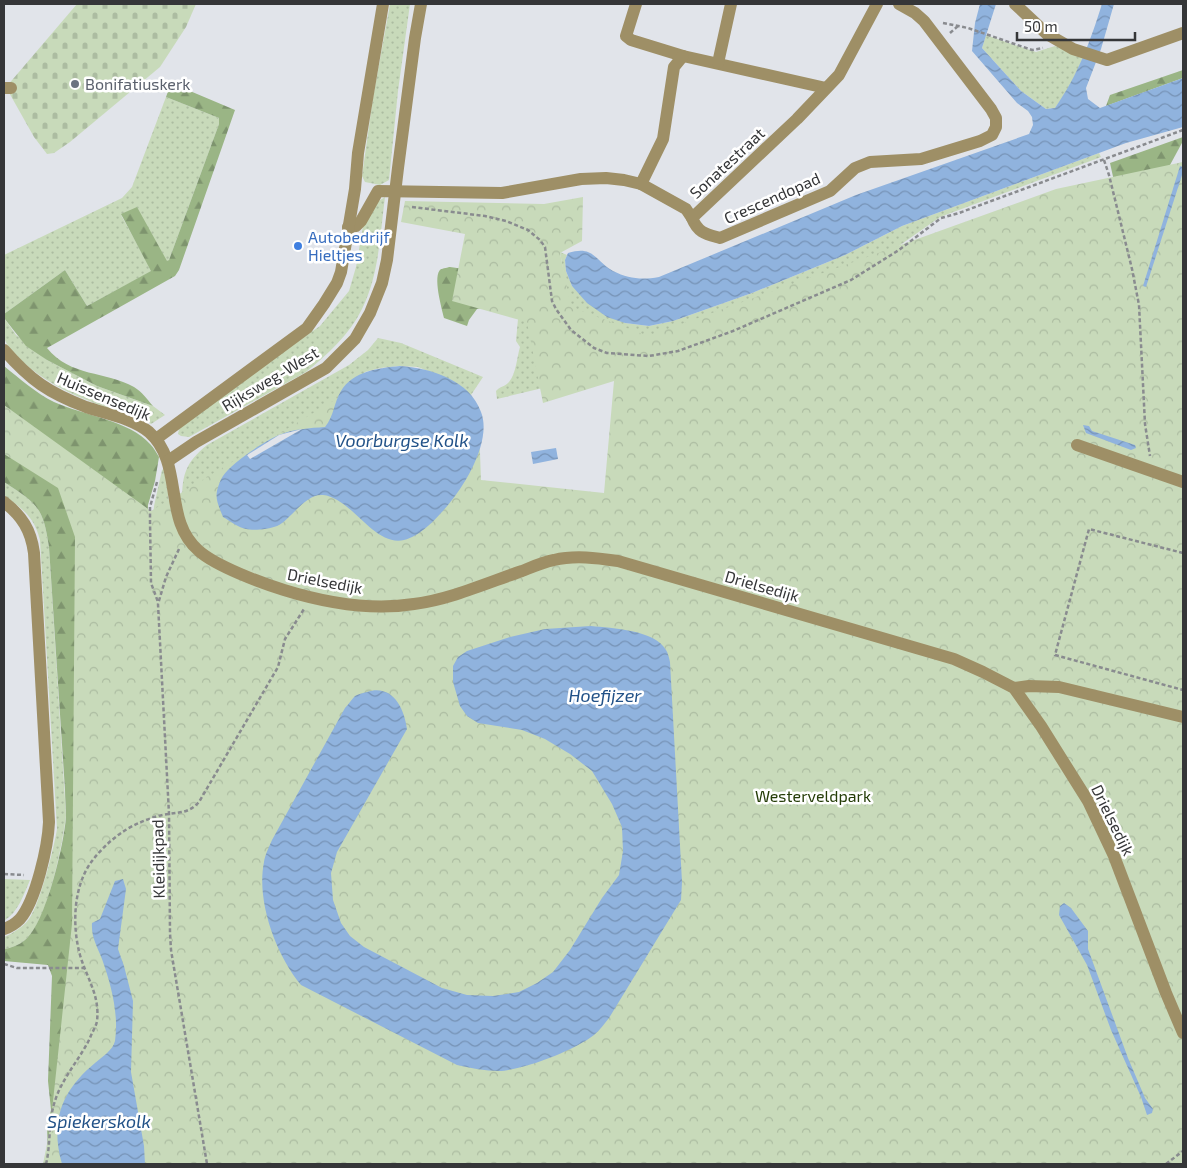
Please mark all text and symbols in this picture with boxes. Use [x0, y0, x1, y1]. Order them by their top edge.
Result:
scale bar [1017, 10, 1134, 42]
text: 50 m [1024, 17, 1058, 35]
place label: Bonifatiuskerk [85, 74, 191, 93]
marker: Bonifatiuskerk [69, 78, 81, 90]
street label: Sonatestraat [685, 123, 768, 202]
street label: Crescendopad [721, 168, 823, 227]
place label: Autobedrijf Hieltjes [308, 227, 391, 265]
marker: Autobedrijf Hieltjes [292, 240, 304, 252]
street label: Rijksweg-West [218, 342, 322, 416]
street label: Huissensedijk [54, 367, 154, 425]
water label: Voorburgse Kolk [335, 429, 469, 451]
street label: Drielsedijk [286, 564, 364, 598]
street label: Drielsedijk [723, 566, 801, 606]
water label: Hoefijzer [569, 684, 642, 706]
street label: Drielsedijk [1087, 781, 1139, 859]
park label: Westerveldpark [755, 786, 871, 805]
street label: Kleidijkpad [147, 819, 169, 899]
water label: Spiekerskolk [47, 1110, 151, 1132]

